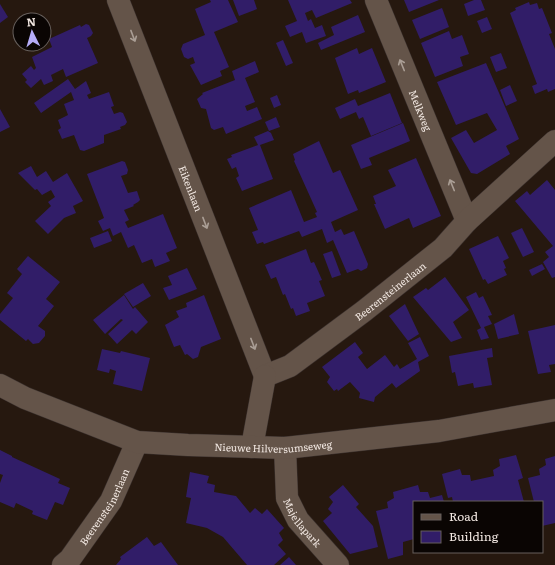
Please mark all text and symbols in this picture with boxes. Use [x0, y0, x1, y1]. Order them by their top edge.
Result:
north arrow [12, 12, 52, 52]
text: N [26, 13, 36, 29]
one-way arrow [129, 30, 137, 42]
one-way arrow [398, 59, 406, 71]
street label: Melkweg [406, 87, 437, 133]
street label: Eikenlaan [176, 163, 207, 214]
one-way arrow [447, 179, 455, 191]
one-way arrow [202, 216, 210, 228]
street label: Beerensteinerlaan [351, 257, 429, 323]
one-way arrow [249, 337, 257, 349]
street label: Nieuwe Hilversumseweg [214, 435, 333, 456]
street label: Beerensteinerlaan [75, 465, 132, 548]
street label: Majellapark [280, 495, 326, 550]
legend [413, 501, 543, 553]
text: Road [449, 507, 479, 525]
text: Building [449, 527, 499, 545]

